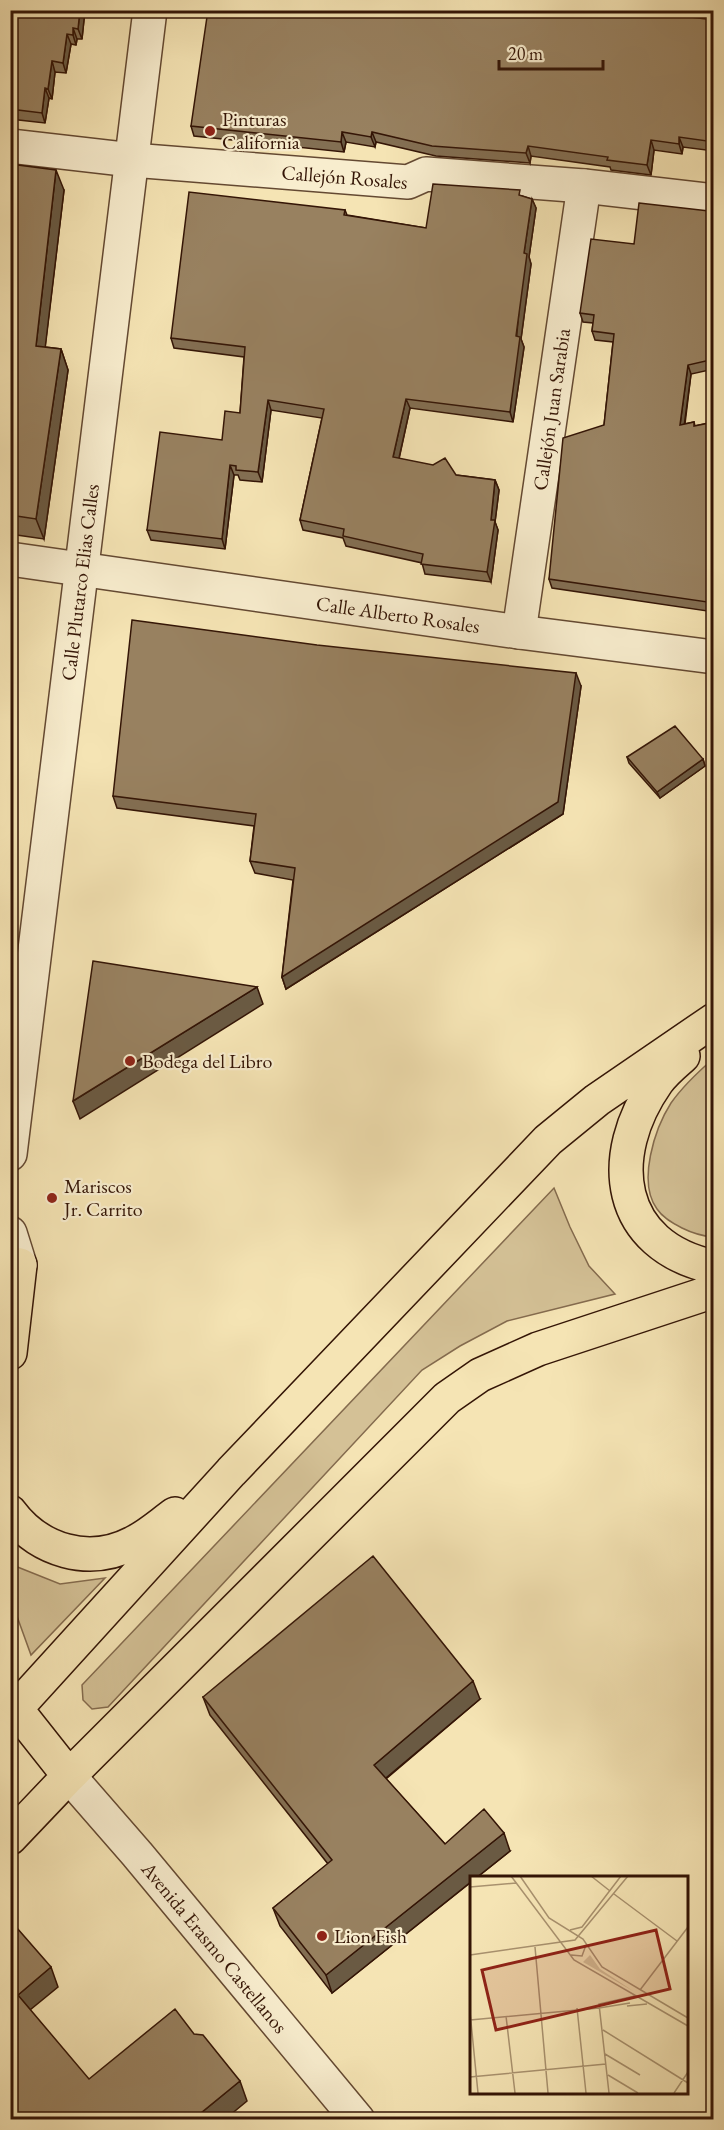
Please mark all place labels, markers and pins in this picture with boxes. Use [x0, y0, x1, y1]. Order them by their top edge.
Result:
place label: Pinturas California [222, 106, 300, 155]
marker: Pinturas California [203, 124, 217, 138]
place label: Bodega del Libro [142, 1048, 273, 1074]
marker: Bodega del Libro [123, 1054, 137, 1068]
place label: Mariscos Jr. Carrito [62, 1173, 143, 1222]
marker: Mariscos Jr. Carrito [45, 1191, 59, 1205]
place label: Lion Fish [334, 1923, 407, 1949]
marker: Lion Fish [315, 1929, 329, 1943]

